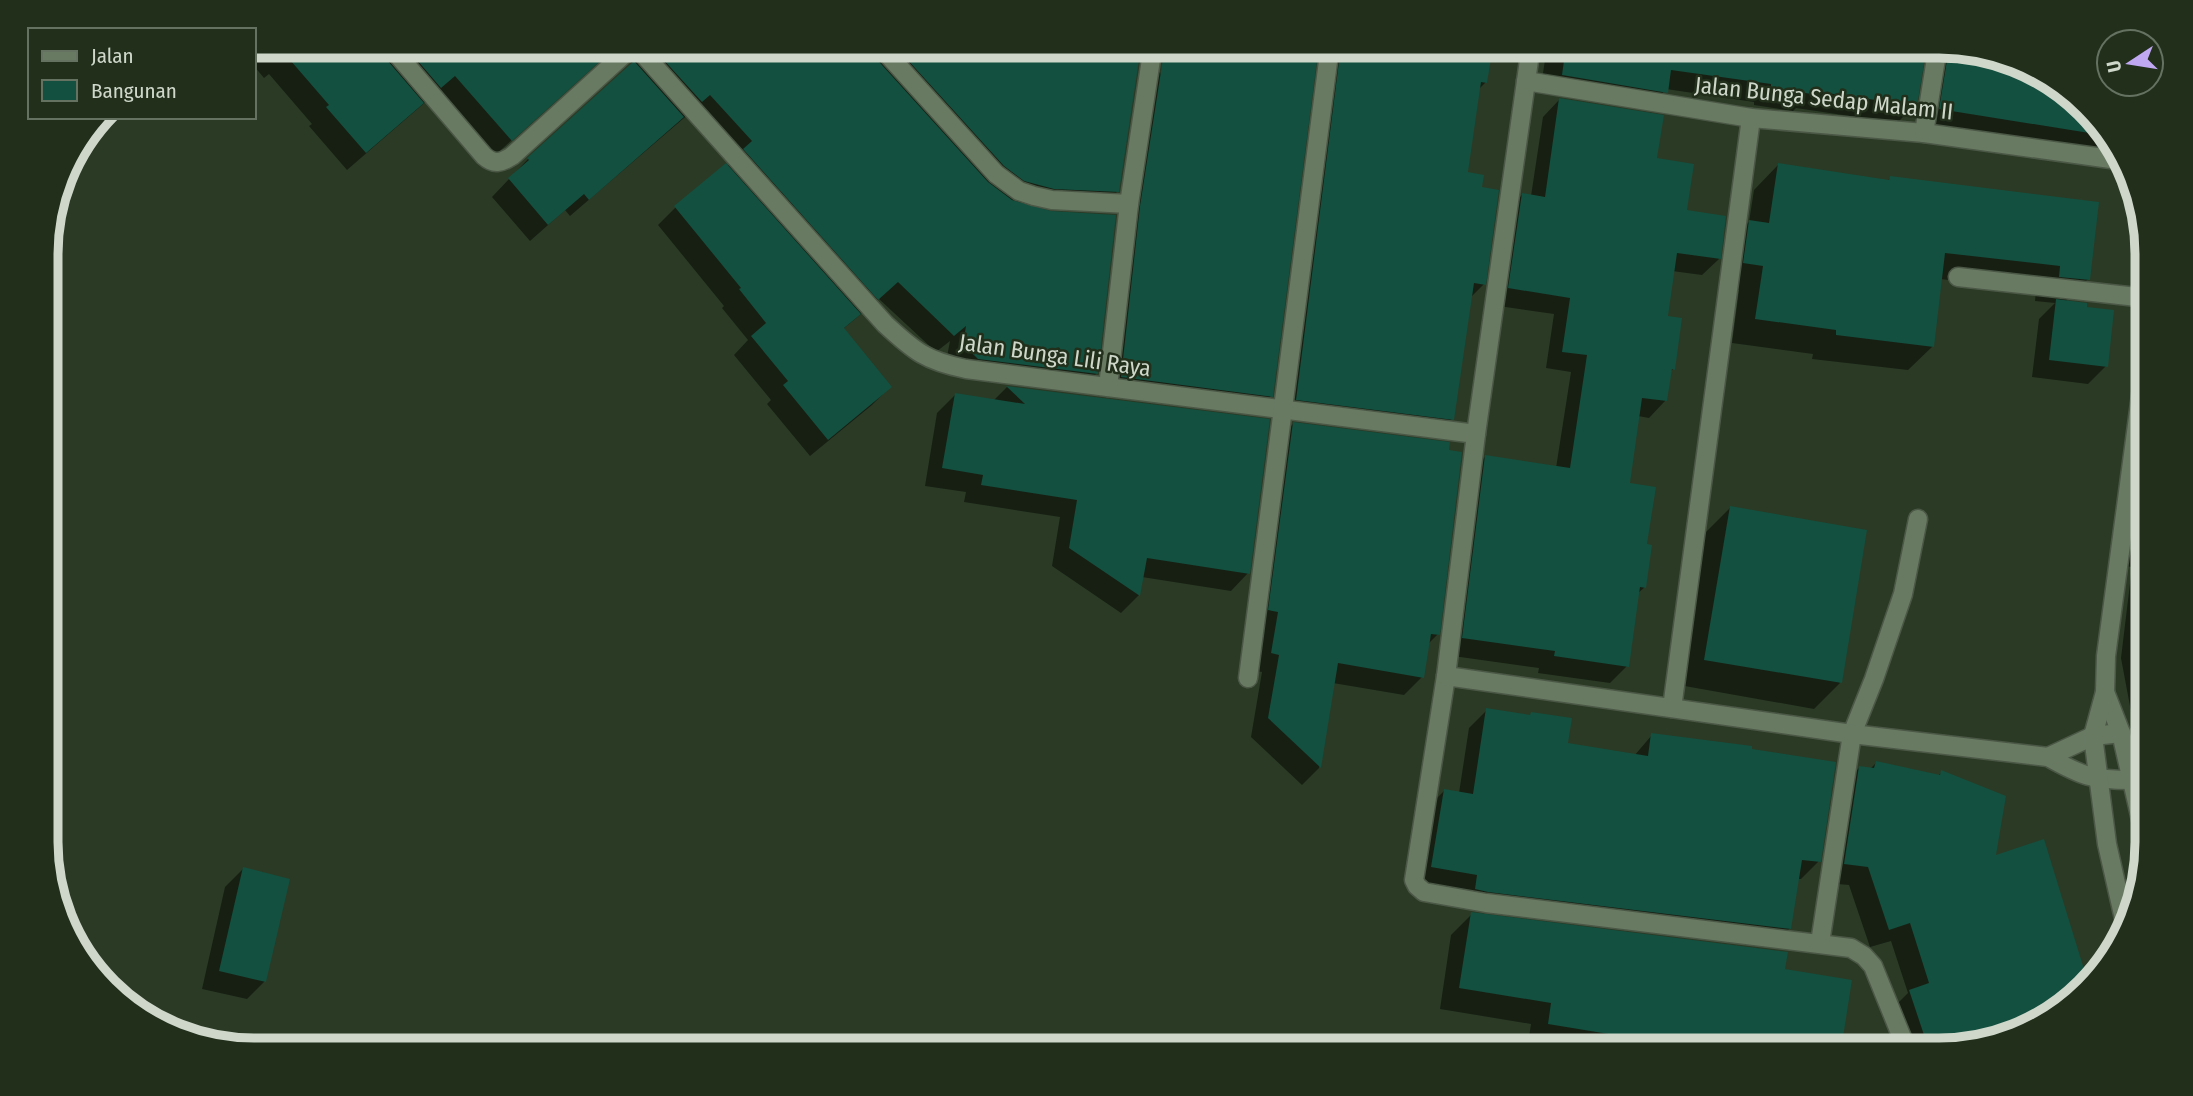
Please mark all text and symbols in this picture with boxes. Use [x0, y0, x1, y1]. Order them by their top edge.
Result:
legend [28, 28, 256, 119]
north arrow [2095, 28, 2165, 98]
text: Jalan [91, 43, 134, 69]
text: U [2101, 59, 2126, 74]
street label: Jalan Bunga Sedap Malam II [1693, 71, 1955, 125]
text: Bangunan [91, 78, 177, 104]
street label: Jalan Bunga Lili Raya [957, 328, 1153, 382]

